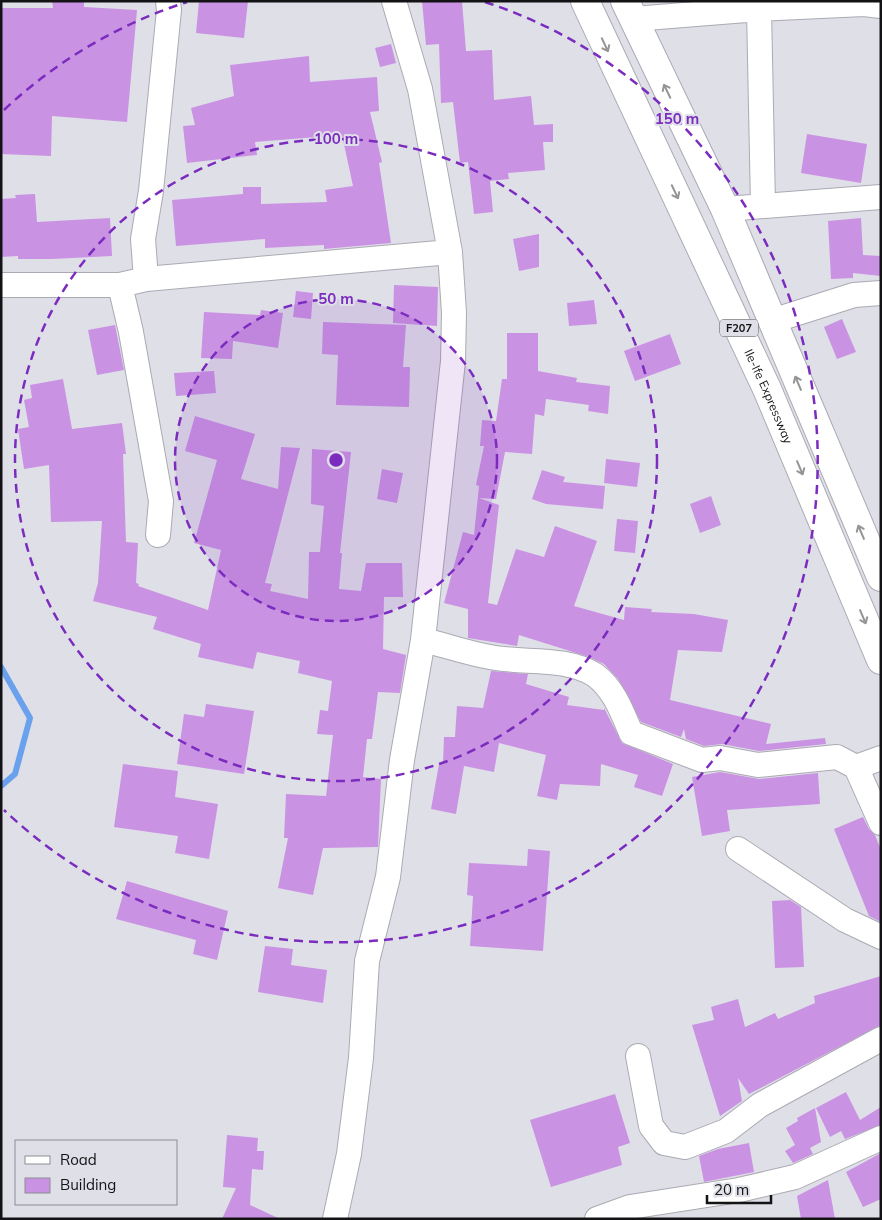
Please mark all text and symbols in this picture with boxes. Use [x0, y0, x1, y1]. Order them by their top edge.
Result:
one-way arrow [601, 37, 611, 52]
one-way arrow [662, 83, 672, 98]
text: 150 m [655, 109, 699, 128]
text: 100 m [314, 129, 358, 148]
one-way arrow [670, 184, 680, 199]
text: 50 m [318, 289, 354, 308]
road number: F207 [720, 319, 758, 336]
street label: Ile-Ife Expressway [742, 347, 797, 446]
one-way arrow [792, 376, 802, 391]
centre of rings [327, 451, 345, 469]
one-way arrow [796, 459, 805, 475]
one-way arrow [856, 525, 866, 540]
one-way arrow [858, 609, 868, 624]
legend [15, 1140, 178, 1205]
text: Road [60, 1150, 97, 1169]
scale bar [707, 1172, 771, 1204]
text: Building [60, 1175, 116, 1194]
text: 20 m [714, 1180, 749, 1199]

